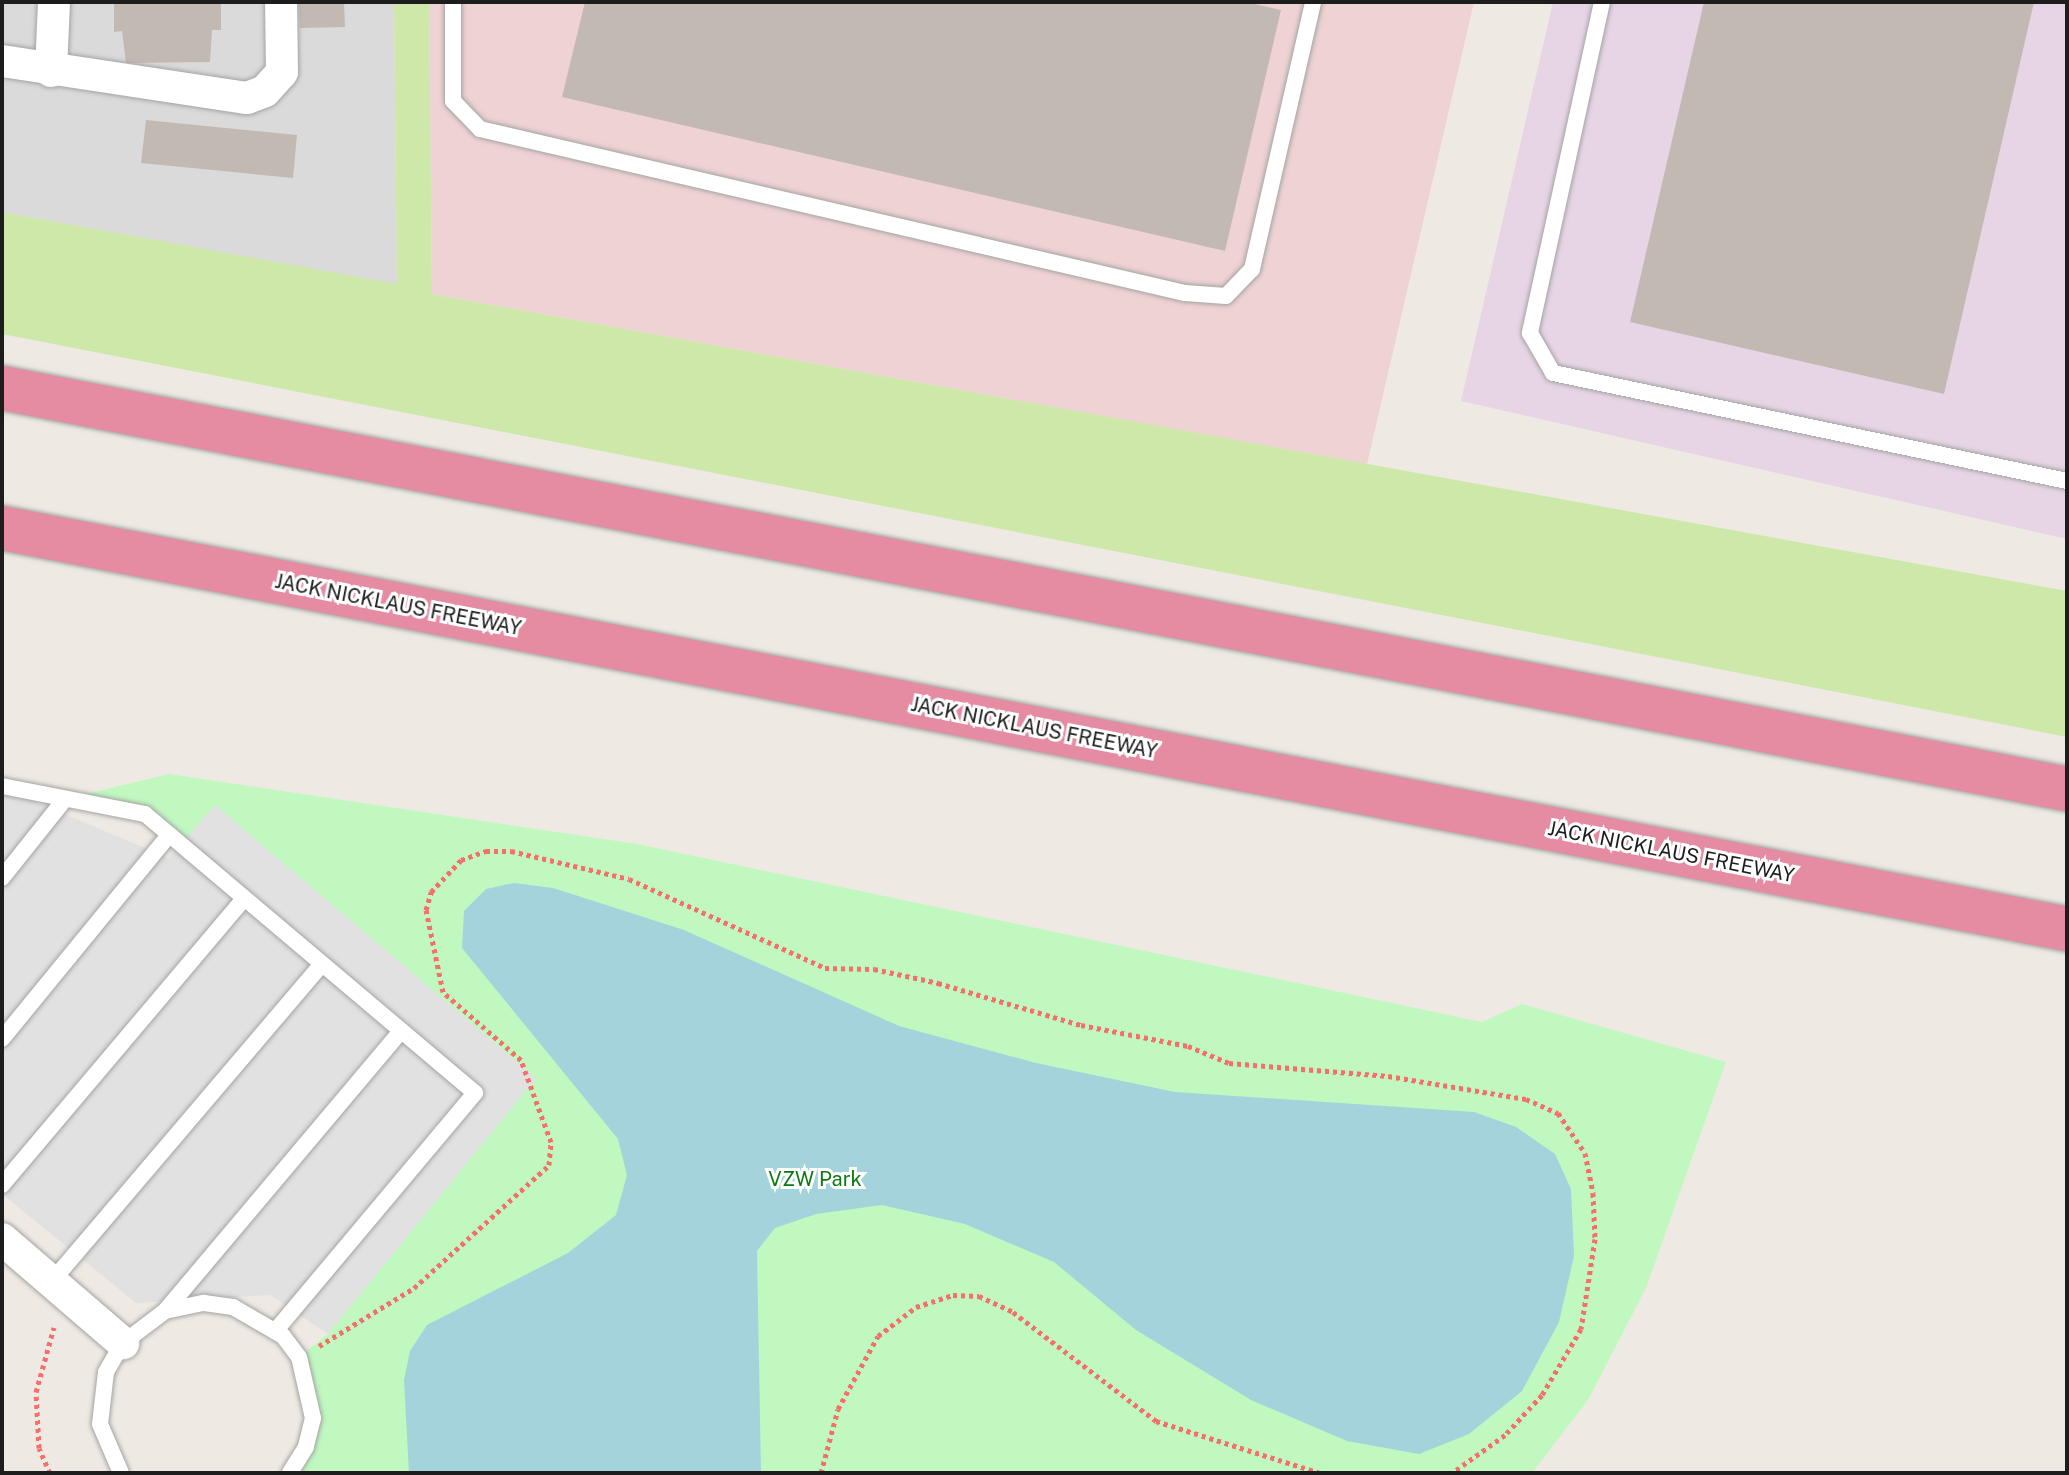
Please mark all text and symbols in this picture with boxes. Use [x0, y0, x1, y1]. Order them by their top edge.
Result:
street label: JACK NICKLAUS FREEWAY [273, 569, 523, 641]
street label: JACK NICKLAUS FREEWAY [909, 692, 1159, 764]
street label: JACK NICKLAUS FREEWAY [1546, 816, 1796, 888]
park label: VZW Park [768, 1167, 862, 1191]

